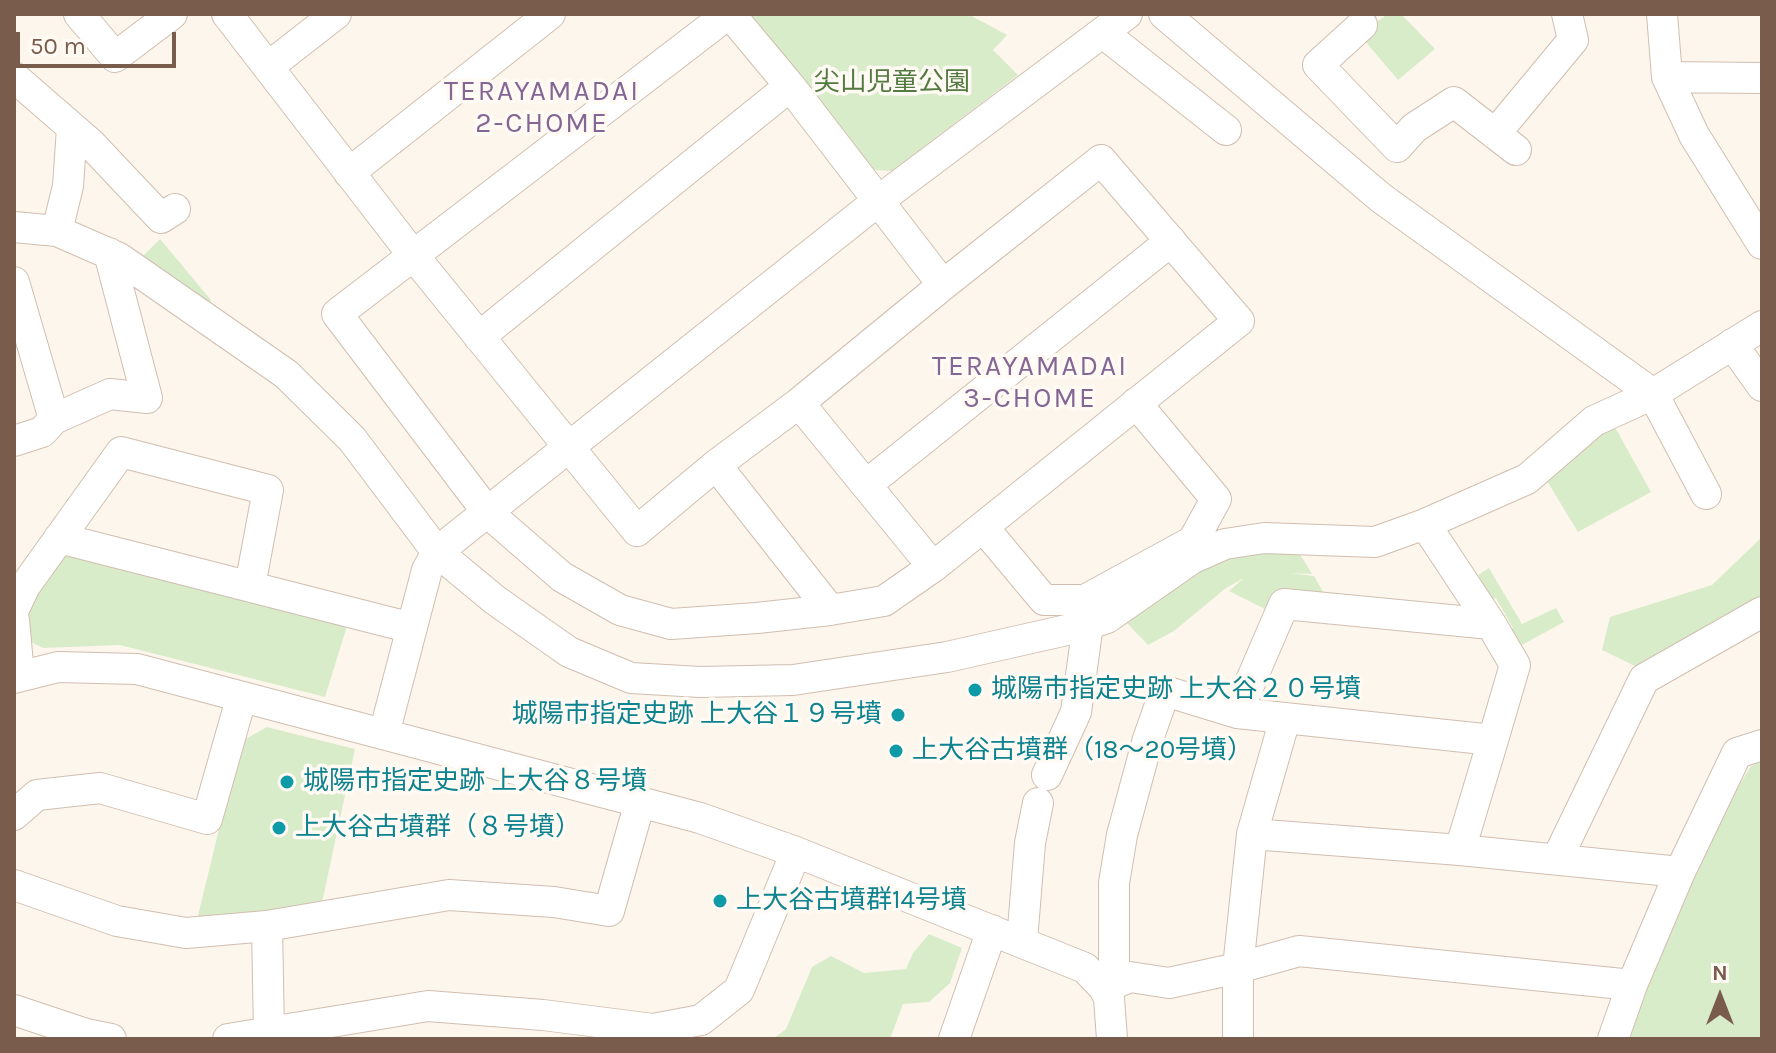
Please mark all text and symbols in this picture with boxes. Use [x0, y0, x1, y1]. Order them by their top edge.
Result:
scale bar [20, 16, 180, 66]
text: 50 m [30, 32, 86, 60]
park label: 尖山児童公園 [814, 67, 970, 99]
district label: TERAYAMADAI 2-CHOME [444, 75, 640, 141]
district label: TERAYAMADAI 3-CHOME [932, 350, 1128, 416]
place label: 城陽市指定史跡 上大谷２０号墳 [991, 674, 1361, 706]
marker: 城陽市指定史跡 上大谷２０号墳 [966, 681, 984, 699]
place label: 城陽市指定史跡 上大谷１９号墳 [512, 699, 882, 731]
marker: 城陽市指定史跡 上大谷１９号墳 [889, 706, 907, 724]
place label: 上大谷古墳群（18～20号墳） [912, 735, 1253, 767]
marker: 上大谷古墳群（18～20号墳） [887, 742, 905, 760]
place label: 城陽市指定史跡 上大谷８号墳 [303, 766, 647, 798]
marker: 城陽市指定史跡 上大谷８号墳 [278, 773, 296, 791]
place label: 上大谷古墳群（８号墳） [295, 812, 581, 844]
marker: 上大谷古墳群（８号墳） [270, 819, 288, 837]
place label: 上大谷古墳群14号墳 [736, 885, 967, 917]
marker: 上大谷古墳群14号墳 [711, 892, 729, 910]
north arrow [1680, 957, 1760, 1037]
text: N [1712, 960, 1728, 986]

